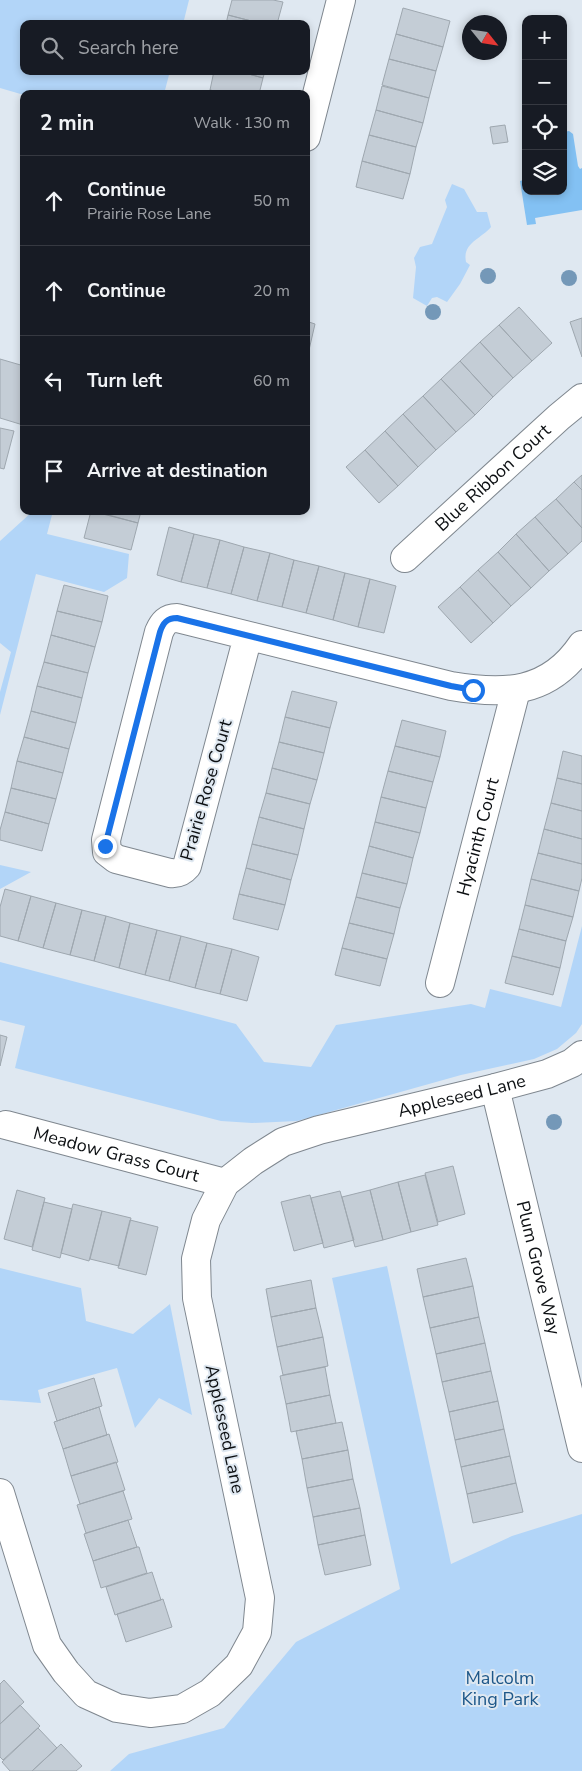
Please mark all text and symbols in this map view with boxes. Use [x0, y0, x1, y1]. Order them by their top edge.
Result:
north arrow [462, 15, 507, 60]
map controls [522, 15, 567, 195]
button: + [522, 15, 567, 60]
search box [20, 20, 310, 75]
icon: search [38, 34, 66, 62]
text: Search here [78, 35, 179, 61]
button: − [522, 60, 567, 105]
button: locate [522, 105, 567, 150]
text: 2 min [40, 109, 94, 137]
text: Walk · 130 m [194, 112, 290, 134]
button: layers [522, 150, 567, 195]
text: Continue [87, 177, 166, 203]
icon: ahead [40, 187, 68, 215]
text: 50 m [253, 190, 290, 212]
text: Prairie Rose Lane [87, 203, 211, 225]
icon: ahead [40, 277, 68, 305]
text: Continue [87, 278, 166, 304]
text: 20 m [253, 280, 290, 302]
icon: left [40, 367, 68, 395]
text: Turn left [87, 368, 162, 394]
text: 60 m [253, 370, 290, 392]
street label: Blue Ribbon Court [430, 418, 556, 537]
icon: arrive [40, 457, 68, 485]
text: Arrive at destination [87, 458, 268, 484]
route start [462, 679, 485, 702]
street label: Prairie Rose Court [174, 716, 238, 863]
street label: Hyacinth Court [451, 775, 505, 898]
route end [94, 835, 117, 858]
street label: Appleseed Lane [395, 1068, 528, 1123]
street label: Meadow Grass Court [31, 1121, 202, 1188]
street label: Plum Grove Way [511, 1198, 566, 1338]
street label: Appleseed Lane [200, 1362, 250, 1496]
park label: Malcolm King Park [462, 1666, 539, 1711]

